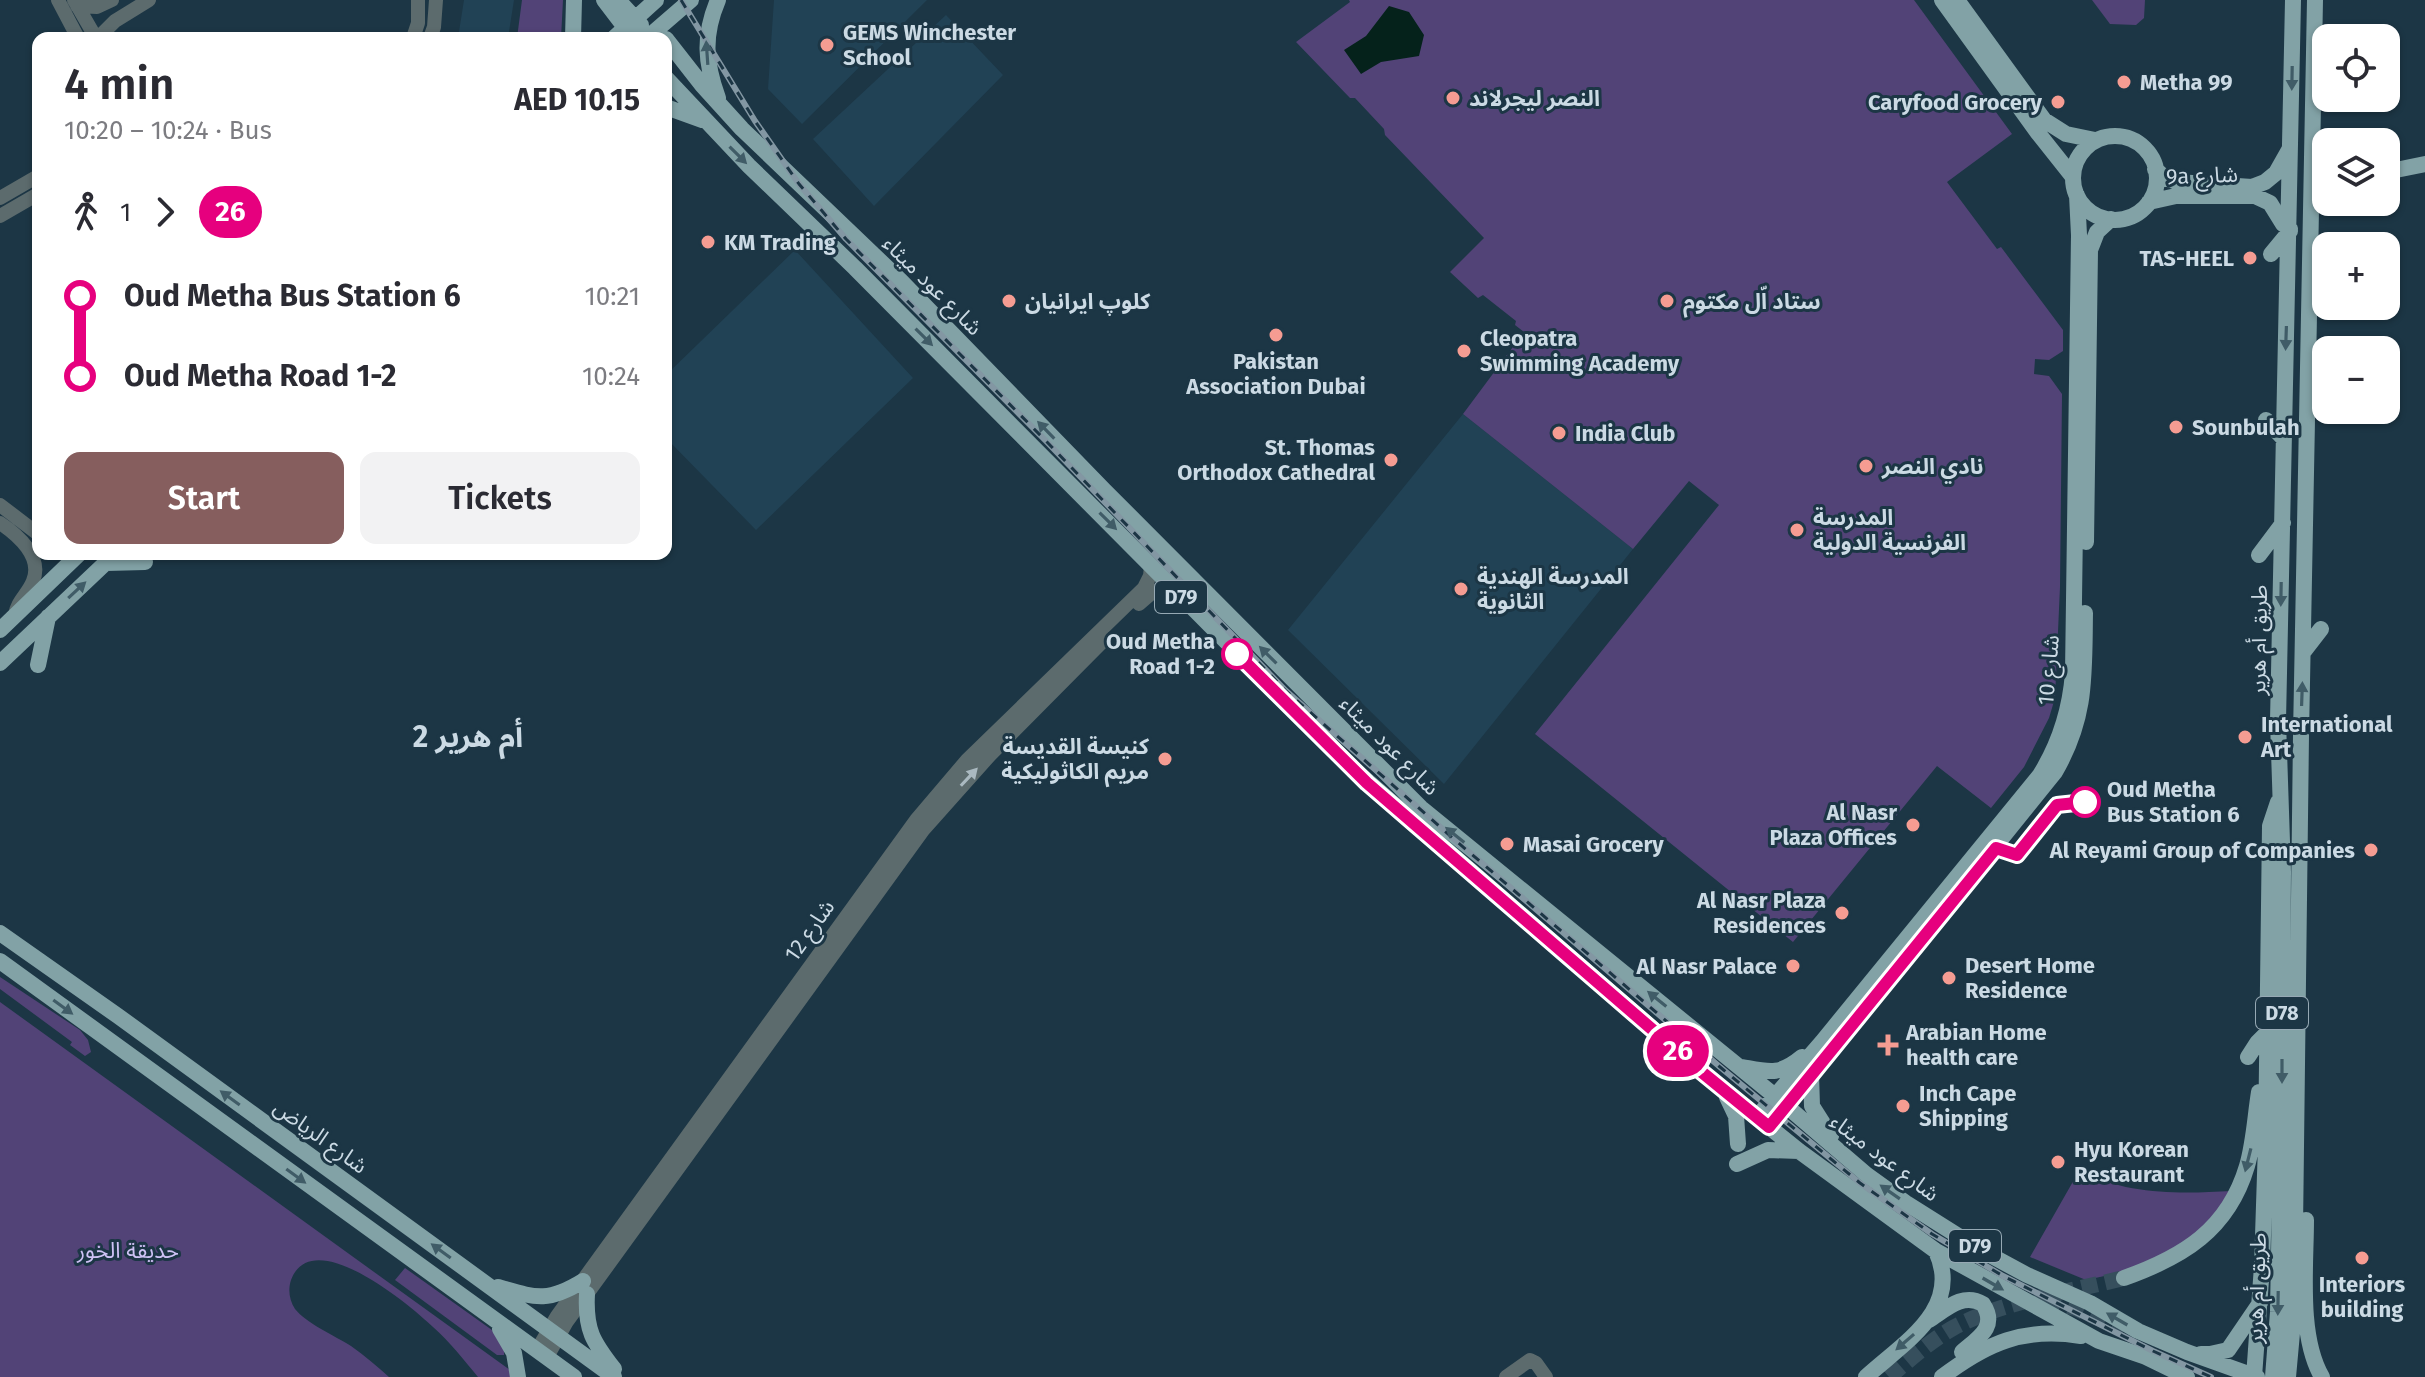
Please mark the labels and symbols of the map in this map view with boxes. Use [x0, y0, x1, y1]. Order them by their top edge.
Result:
place label: GEMS Winchester School [843, 19, 1016, 71]
marker: GEMS Winchester School [818, 36, 836, 54]
one-way arrow [700, 41, 713, 66]
one-way arrow [2286, 66, 2298, 91]
place label: Metha 99 [2140, 69, 2233, 96]
marker: Metha 99 [2115, 73, 2133, 91]
place label: النصر ليجرلاند [1469, 85, 1600, 112]
marker: النصر ليجرلاند [1444, 89, 1462, 107]
place label: Caryfood Grocery [1868, 89, 2043, 116]
marker: Caryfood Grocery [2049, 93, 2067, 111]
one-way arrow [728, 145, 747, 164]
street label: 9a شارع [2166, 161, 2239, 193]
place label: KM Trading [724, 229, 837, 256]
street label: شارع عود ميثاء [875, 230, 988, 343]
marker: KM Trading [699, 233, 717, 251]
place label: TAS-HEEL [2140, 245, 2234, 272]
marker: TAS-HEEL [2241, 249, 2259, 267]
place label: ستاد اّل مكتوم [1683, 285, 1821, 318]
place label: كلوپ ايرانيان [1025, 288, 1151, 316]
marker: كلوپ ايرانيان [1000, 292, 1018, 310]
marker: ستاد اّل مكتوم [1658, 292, 1676, 310]
place label: Cleopatra Swimming Academy [1480, 325, 1680, 377]
marker: Pakistan Association Dubai [1267, 326, 1285, 344]
one-way arrow [2280, 326, 2293, 351]
one-way arrow [914, 327, 933, 346]
marker: Cleopatra Swimming Academy [1455, 342, 1473, 360]
place label: Pakistan Association Dubai [1185, 348, 1366, 400]
place label: Sounbulah [2192, 414, 2300, 441]
marker: Sounbulah [2167, 418, 2185, 436]
place label: India Club [1575, 420, 1676, 447]
one-way arrow [1037, 421, 1056, 440]
marker: India Club [1550, 424, 1568, 442]
place label: St. Thomas Orthodox Cathedral [1177, 434, 1375, 486]
marker: St. Thomas Orthodox Cathedral [1382, 451, 1400, 469]
place label: نادي النصر [1881, 453, 1984, 484]
marker: نادي النصر [1857, 457, 1875, 475]
place label: المدرسة الفرنسية الدولية [1813, 504, 1966, 556]
one-way arrow [1098, 511, 1117, 530]
marker: المدرسة الفرنسية الدولية [1788, 521, 1806, 539]
place label: المدرسة الهندية الثانوية [1477, 563, 1629, 615]
marker: المدرسة الهندية الثانوية [1452, 580, 1470, 598]
one-way arrow [67, 581, 86, 600]
road number: D79 [1155, 581, 1207, 613]
one-way arrow [2275, 582, 2288, 607]
street label: طريق أم هرير [2244, 584, 2276, 697]
place label: Oud Metha Road 1-2 [1106, 628, 1215, 680]
street label: شارع 10 [2032, 634, 2068, 707]
marker: Oud Metha Road 1-2 [1222, 639, 1252, 669]
one-way arrow [1259, 646, 1278, 665]
one-way arrow [2296, 681, 2308, 706]
street label: شارع عود ميثاء [1332, 690, 1445, 803]
place label: International Art [2260, 711, 2393, 763]
district label: أم هرير 2 [413, 717, 523, 760]
marker: International Art [2236, 728, 2254, 746]
place label: كنيسة القديسة مريم الكاثوليكية [1001, 733, 1150, 788]
marker: كنيسة القديسة مريم الكاثوليكية [1156, 750, 1174, 768]
one-way arrow [959, 768, 977, 787]
place label: Oud Metha Bus Station 6 [2107, 776, 2240, 828]
marker: Oud Metha Bus Station 6 [2070, 787, 2100, 817]
place label: Al Nasr Plaza Offices [1769, 799, 1897, 851]
marker: Al Nasr Plaza Offices [1904, 816, 1922, 834]
one-way arrow [1445, 828, 1465, 844]
place label: Masai Grocery [1523, 831, 1664, 858]
marker: Masai Grocery [1498, 835, 1516, 853]
place label: Al Reyami Group of Companies [2049, 837, 2355, 864]
marker: Al Reyami Group of Companies [2362, 841, 2380, 859]
place label: Al Nasr Plaza Residences [1696, 887, 1826, 939]
street label: شارع 12 [779, 894, 843, 968]
marker: Al Nasr Plaza Residences [1833, 904, 1851, 922]
place label: Desert Home Residence [1965, 952, 2095, 1004]
place label: Al Nasr Palace [1636, 953, 1777, 980]
marker: Al Nasr Palace [1784, 957, 1802, 975]
marker: Desert Home Residence [1940, 969, 1958, 987]
one-way arrow [1646, 991, 1667, 1008]
road number: D78 [2256, 997, 2308, 1029]
one-way arrow [53, 999, 73, 1015]
place label: Arabian Home health care [1905, 1019, 2047, 1071]
line badge: 26 [1642, 1025, 1714, 1077]
marker: Arabian Home health care [1877, 1034, 1899, 1056]
one-way arrow [2276, 1059, 2288, 1084]
place label: Inch Cape Shipping [1919, 1080, 2016, 1132]
one-way arrow [220, 1090, 241, 1106]
street label: شارع الرياض [267, 1093, 373, 1182]
marker: Inch Cape Shipping [1894, 1097, 1912, 1115]
street label: شارع عود ميثاء [1823, 1108, 1945, 1210]
place label: Hyu Korean Restaurant [2074, 1136, 2189, 1188]
one-way arrow [2241, 1147, 2253, 1172]
marker: Hyu Korean Restaurant [2049, 1153, 2067, 1171]
one-way arrow [286, 1168, 307, 1183]
one-way arrow [1880, 1185, 1901, 1200]
road number: D79 [1949, 1230, 2001, 1262]
street label: طريق أم هرير [2241, 1232, 2275, 1345]
park label: حديقة الخور [76, 1237, 179, 1264]
one-way arrow [430, 1243, 451, 1259]
marker: Interiors building [2353, 1249, 2371, 1267]
place label: Interiors building [2319, 1271, 2406, 1323]
one-way arrow [1982, 1277, 2004, 1291]
one-way arrow [2272, 1291, 2285, 1316]
one-way arrow [2105, 1312, 2128, 1326]
one-way arrow [1895, 1333, 1915, 1350]

